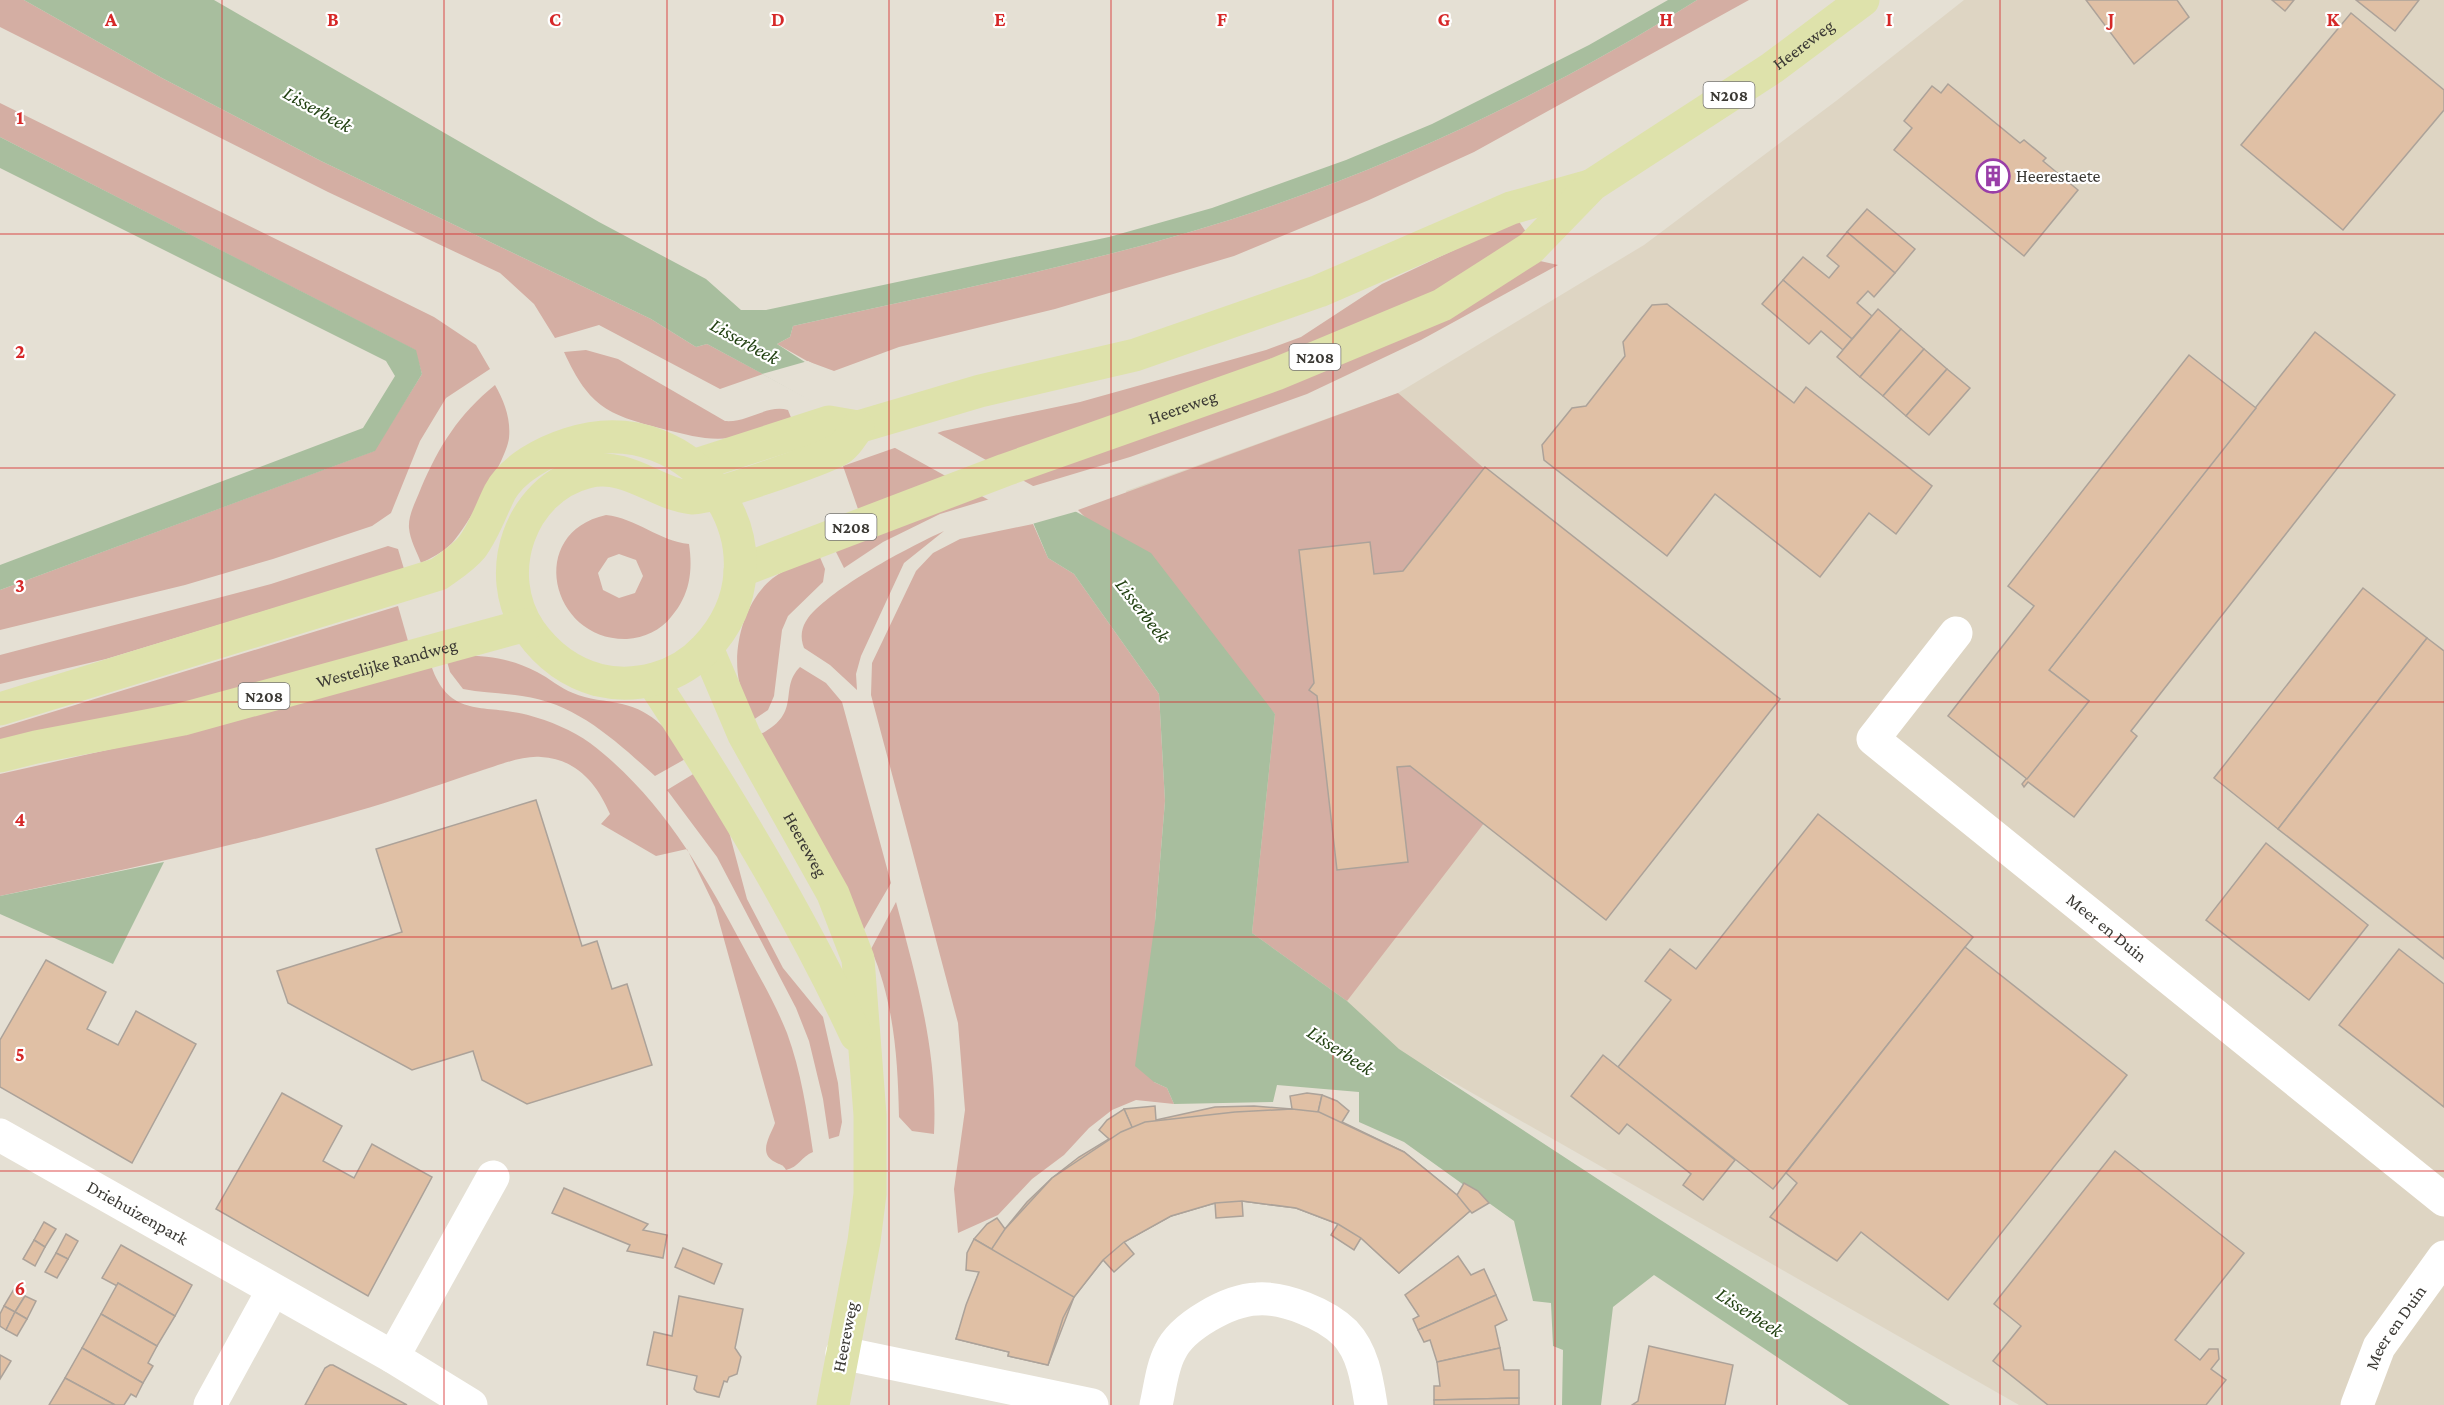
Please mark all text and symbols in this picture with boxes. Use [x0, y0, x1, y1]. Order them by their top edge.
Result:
text: A [104, 8, 118, 30]
text: B [327, 8, 339, 30]
text: C [549, 8, 561, 30]
text: D [771, 8, 785, 30]
text: E [994, 8, 1006, 30]
text: F [1217, 8, 1228, 30]
text: G [1438, 8, 1451, 30]
text: H [1659, 8, 1673, 30]
text: I [1886, 8, 1893, 30]
text: J [2106, 8, 2115, 30]
text: K [2327, 8, 2341, 30]
street label: Heereweg [1769, 15, 1838, 74]
water label: Lisserbeek [280, 81, 357, 137]
road number: N208 [1704, 82, 1754, 108]
text: 1 [16, 106, 24, 128]
building icon: Heerestaete [1975, 158, 2011, 194]
place label: Heerestaete [2016, 166, 2101, 186]
water label: Lisserbeek [707, 313, 784, 369]
text: 2 [15, 340, 25, 362]
road number: N208 [1290, 344, 1340, 370]
street label: Heereweg [1146, 386, 1220, 428]
road number: N208 [826, 514, 876, 540]
text: 3 [15, 574, 25, 596]
water label: Lisserbeek [1111, 574, 1176, 647]
street label: Westelijke Randweg [314, 634, 460, 692]
road number: N208 [238, 683, 290, 709]
text: 4 [15, 808, 26, 830]
street label: Heereweg [779, 809, 832, 881]
street label: Meer en Duin [2063, 889, 2151, 966]
water label: Lisserbeek [1304, 1020, 1379, 1080]
text: 5 [15, 1043, 25, 1065]
street label: Driehuizenpark [83, 1176, 192, 1249]
text: 6 [15, 1277, 25, 1299]
street label: Meer en Duin [2361, 1281, 2430, 1373]
water label: Lisserbeek [1713, 1282, 1788, 1342]
street label: Heereweg [828, 1300, 862, 1374]

